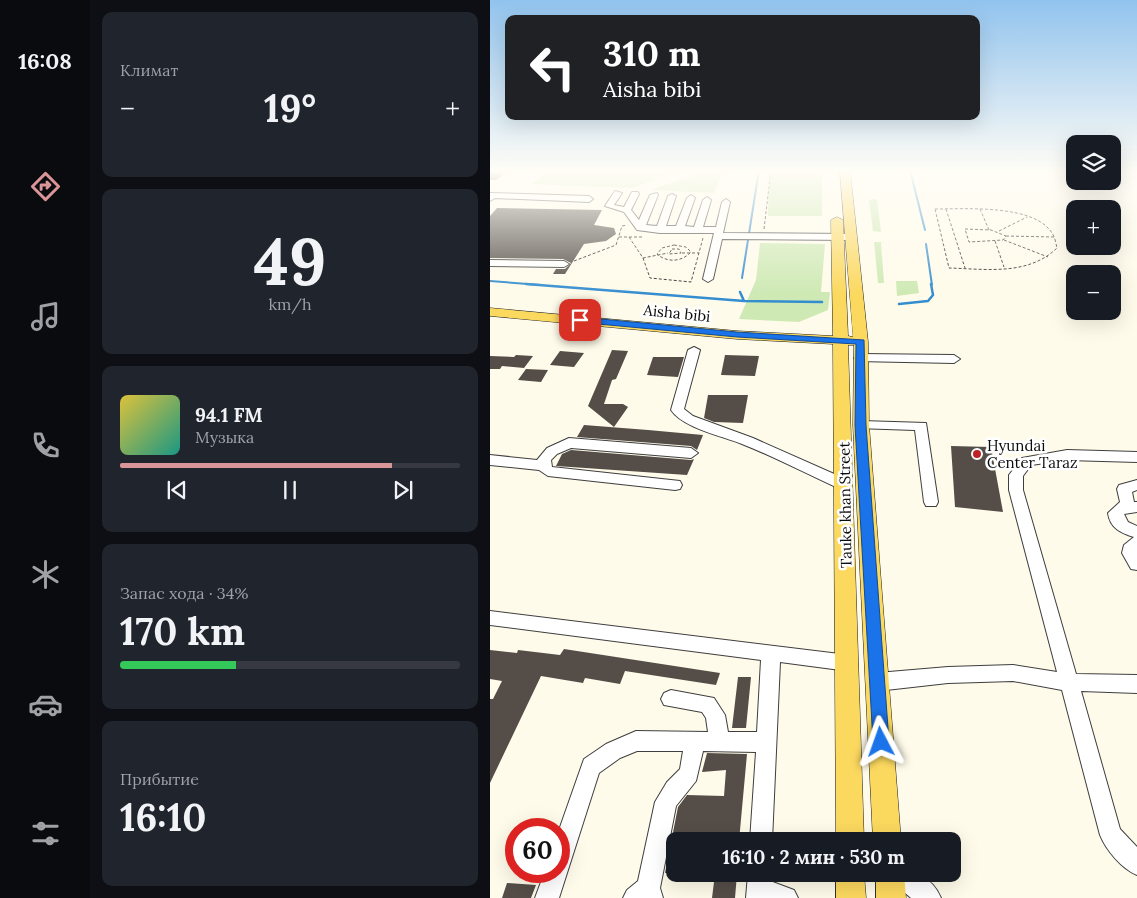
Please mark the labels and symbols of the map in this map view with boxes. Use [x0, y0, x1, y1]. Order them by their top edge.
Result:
pin [559, 299, 601, 341]
street label: Aisha bibi [642, 300, 711, 326]
place label: Hyundai Center Taraz [987, 436, 1078, 472]
street label: Tauke khan Street [834, 442, 856, 568]
marker: Hyundai Center Taraz [971, 448, 983, 460]
position arrow [854, 715, 906, 767]
speed limit sign: 60 [505, 818, 570, 883]

